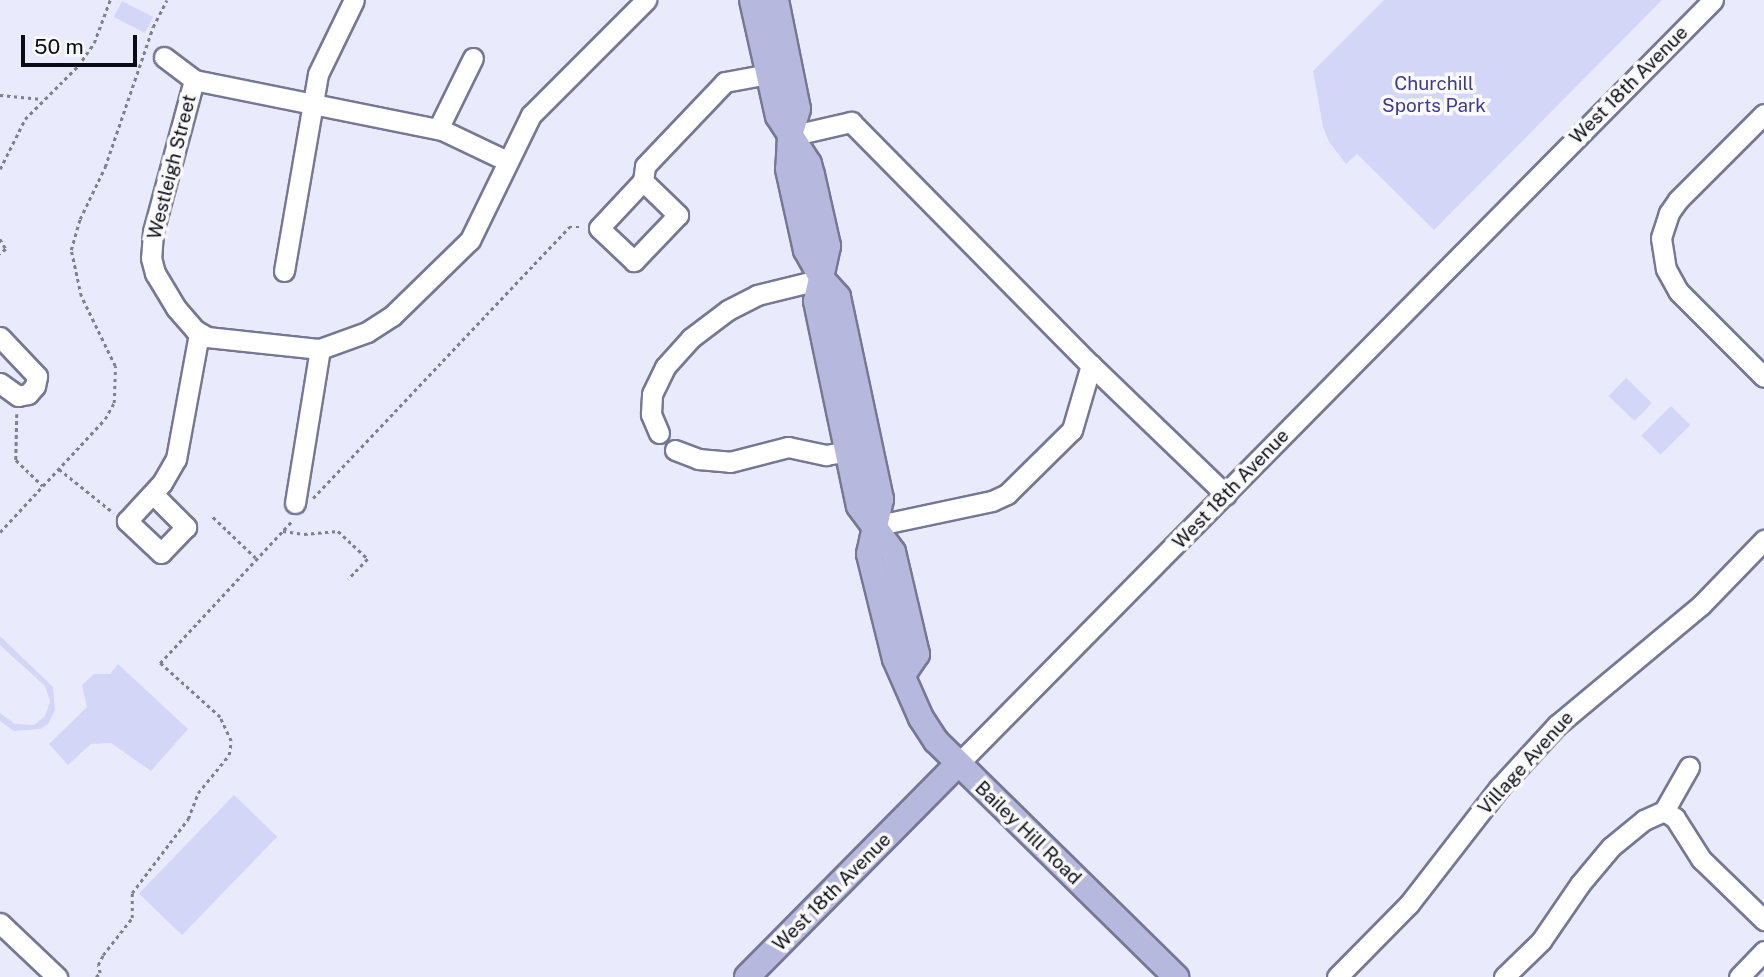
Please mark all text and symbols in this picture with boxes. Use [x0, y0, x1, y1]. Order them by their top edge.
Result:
scale bar [24, 21, 140, 65]
street label: West 18th Avenue [1565, 21, 1693, 149]
text: 50 m [34, 34, 84, 59]
park label: Churchill Sports Park [1382, 73, 1486, 117]
street label: Westleigh Street [143, 92, 201, 242]
street label: West 18th Avenue [1168, 424, 1294, 554]
street label: Village Avenue [1474, 707, 1578, 819]
street label: Bailey Hill Road [970, 777, 1086, 889]
street label: West 18th Avenue [768, 828, 896, 956]

